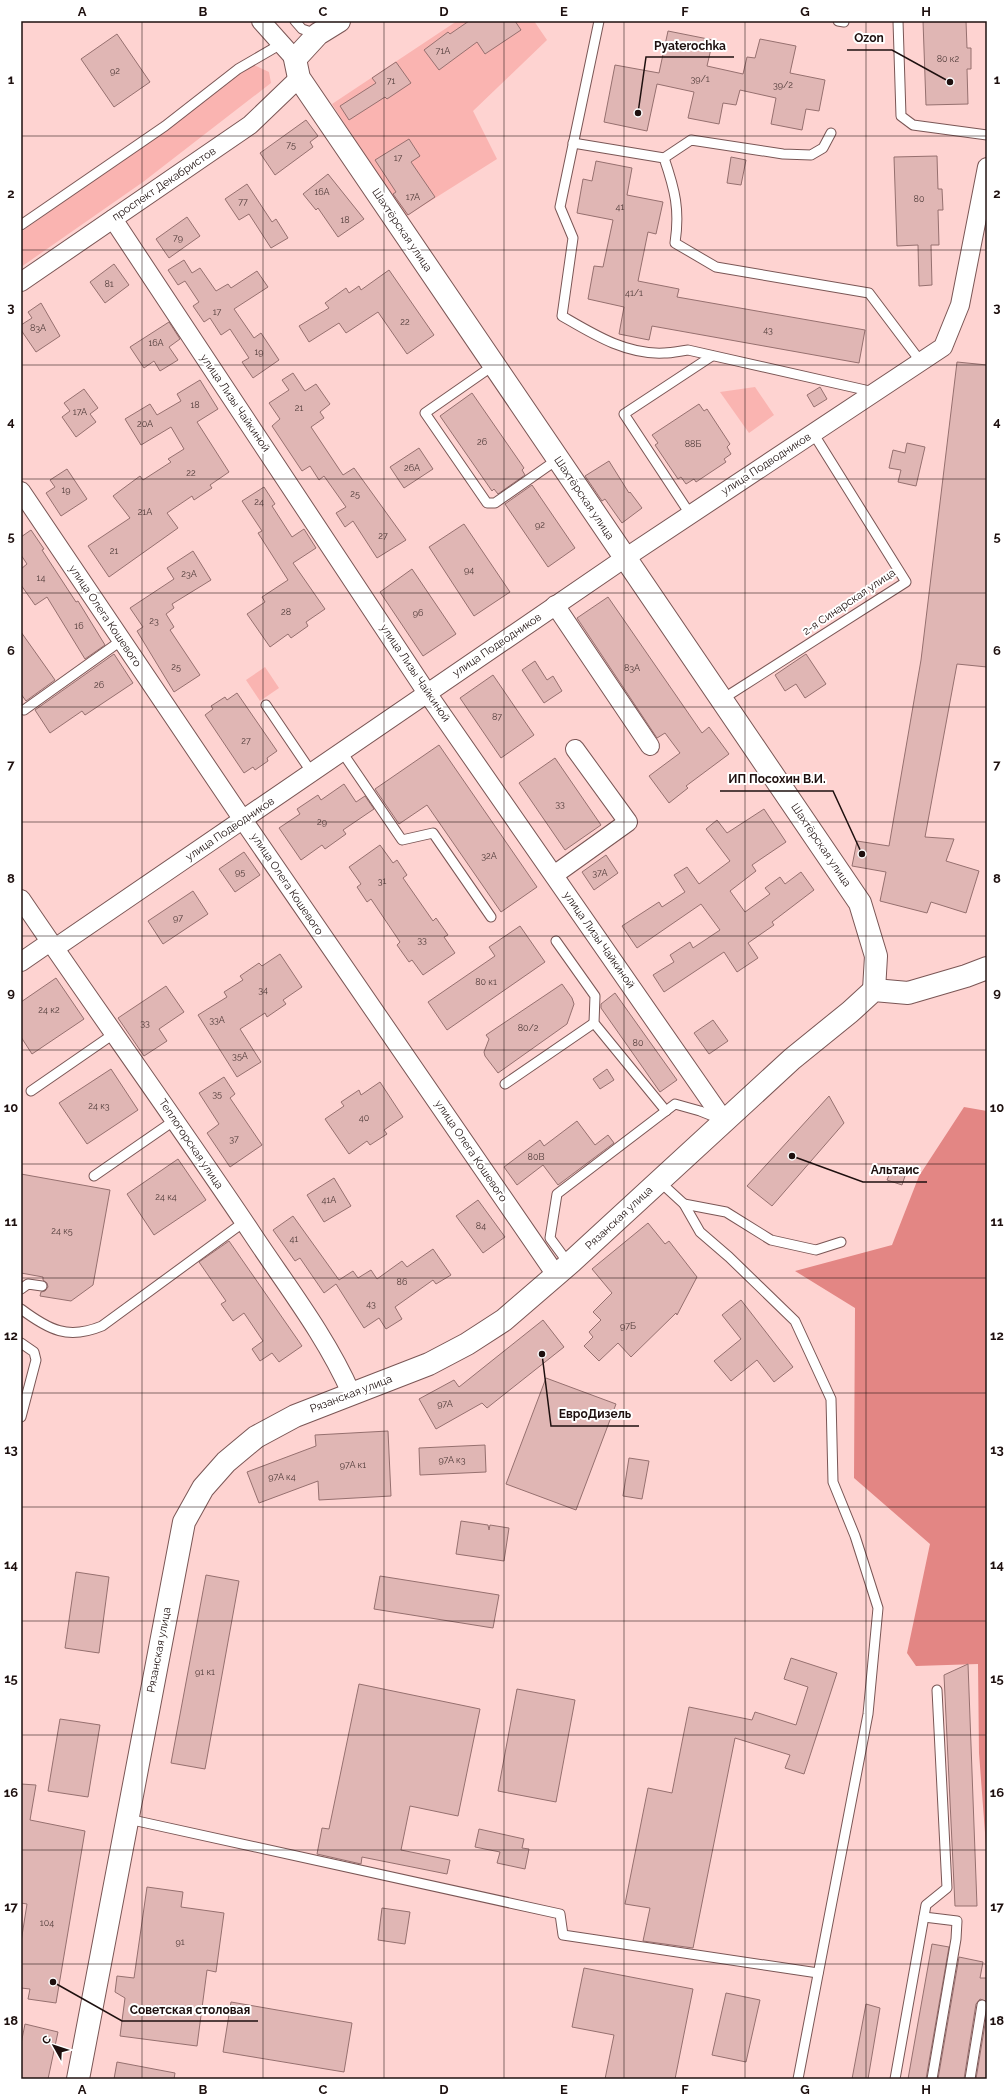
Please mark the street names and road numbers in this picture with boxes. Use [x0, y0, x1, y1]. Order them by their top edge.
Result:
street label: проспект Декабристов [110, 144, 218, 224]
street label: Шахтёрская улица [369, 186, 435, 274]
street label: улица Лизы Чайкиной [197, 352, 273, 454]
street label: улица Подводников [719, 430, 813, 498]
street label: Шахтёрская улица [551, 454, 617, 542]
street label: улица Олега Кошевого [66, 563, 144, 670]
street label: 2-я Синарская улица [800, 566, 898, 638]
street label: улица Подводников [450, 610, 544, 680]
street label: улица Лизы Чайкиной [377, 622, 453, 724]
street label: улица Подводников [183, 794, 277, 864]
street label: Шахтёрская улица [788, 801, 854, 889]
street label: улица Олега Кошевого [248, 831, 326, 938]
street label: улица Лизы Чайкиной [561, 889, 637, 991]
street label: Теплогорская улица [156, 1096, 226, 1192]
street label: улица Олега Кошевого [432, 1098, 510, 1205]
street label: Рязанская улица [583, 1184, 655, 1252]
street label: Рязанская улица [308, 1372, 394, 1416]
street label: Рязанская улица [144, 1606, 174, 1694]

